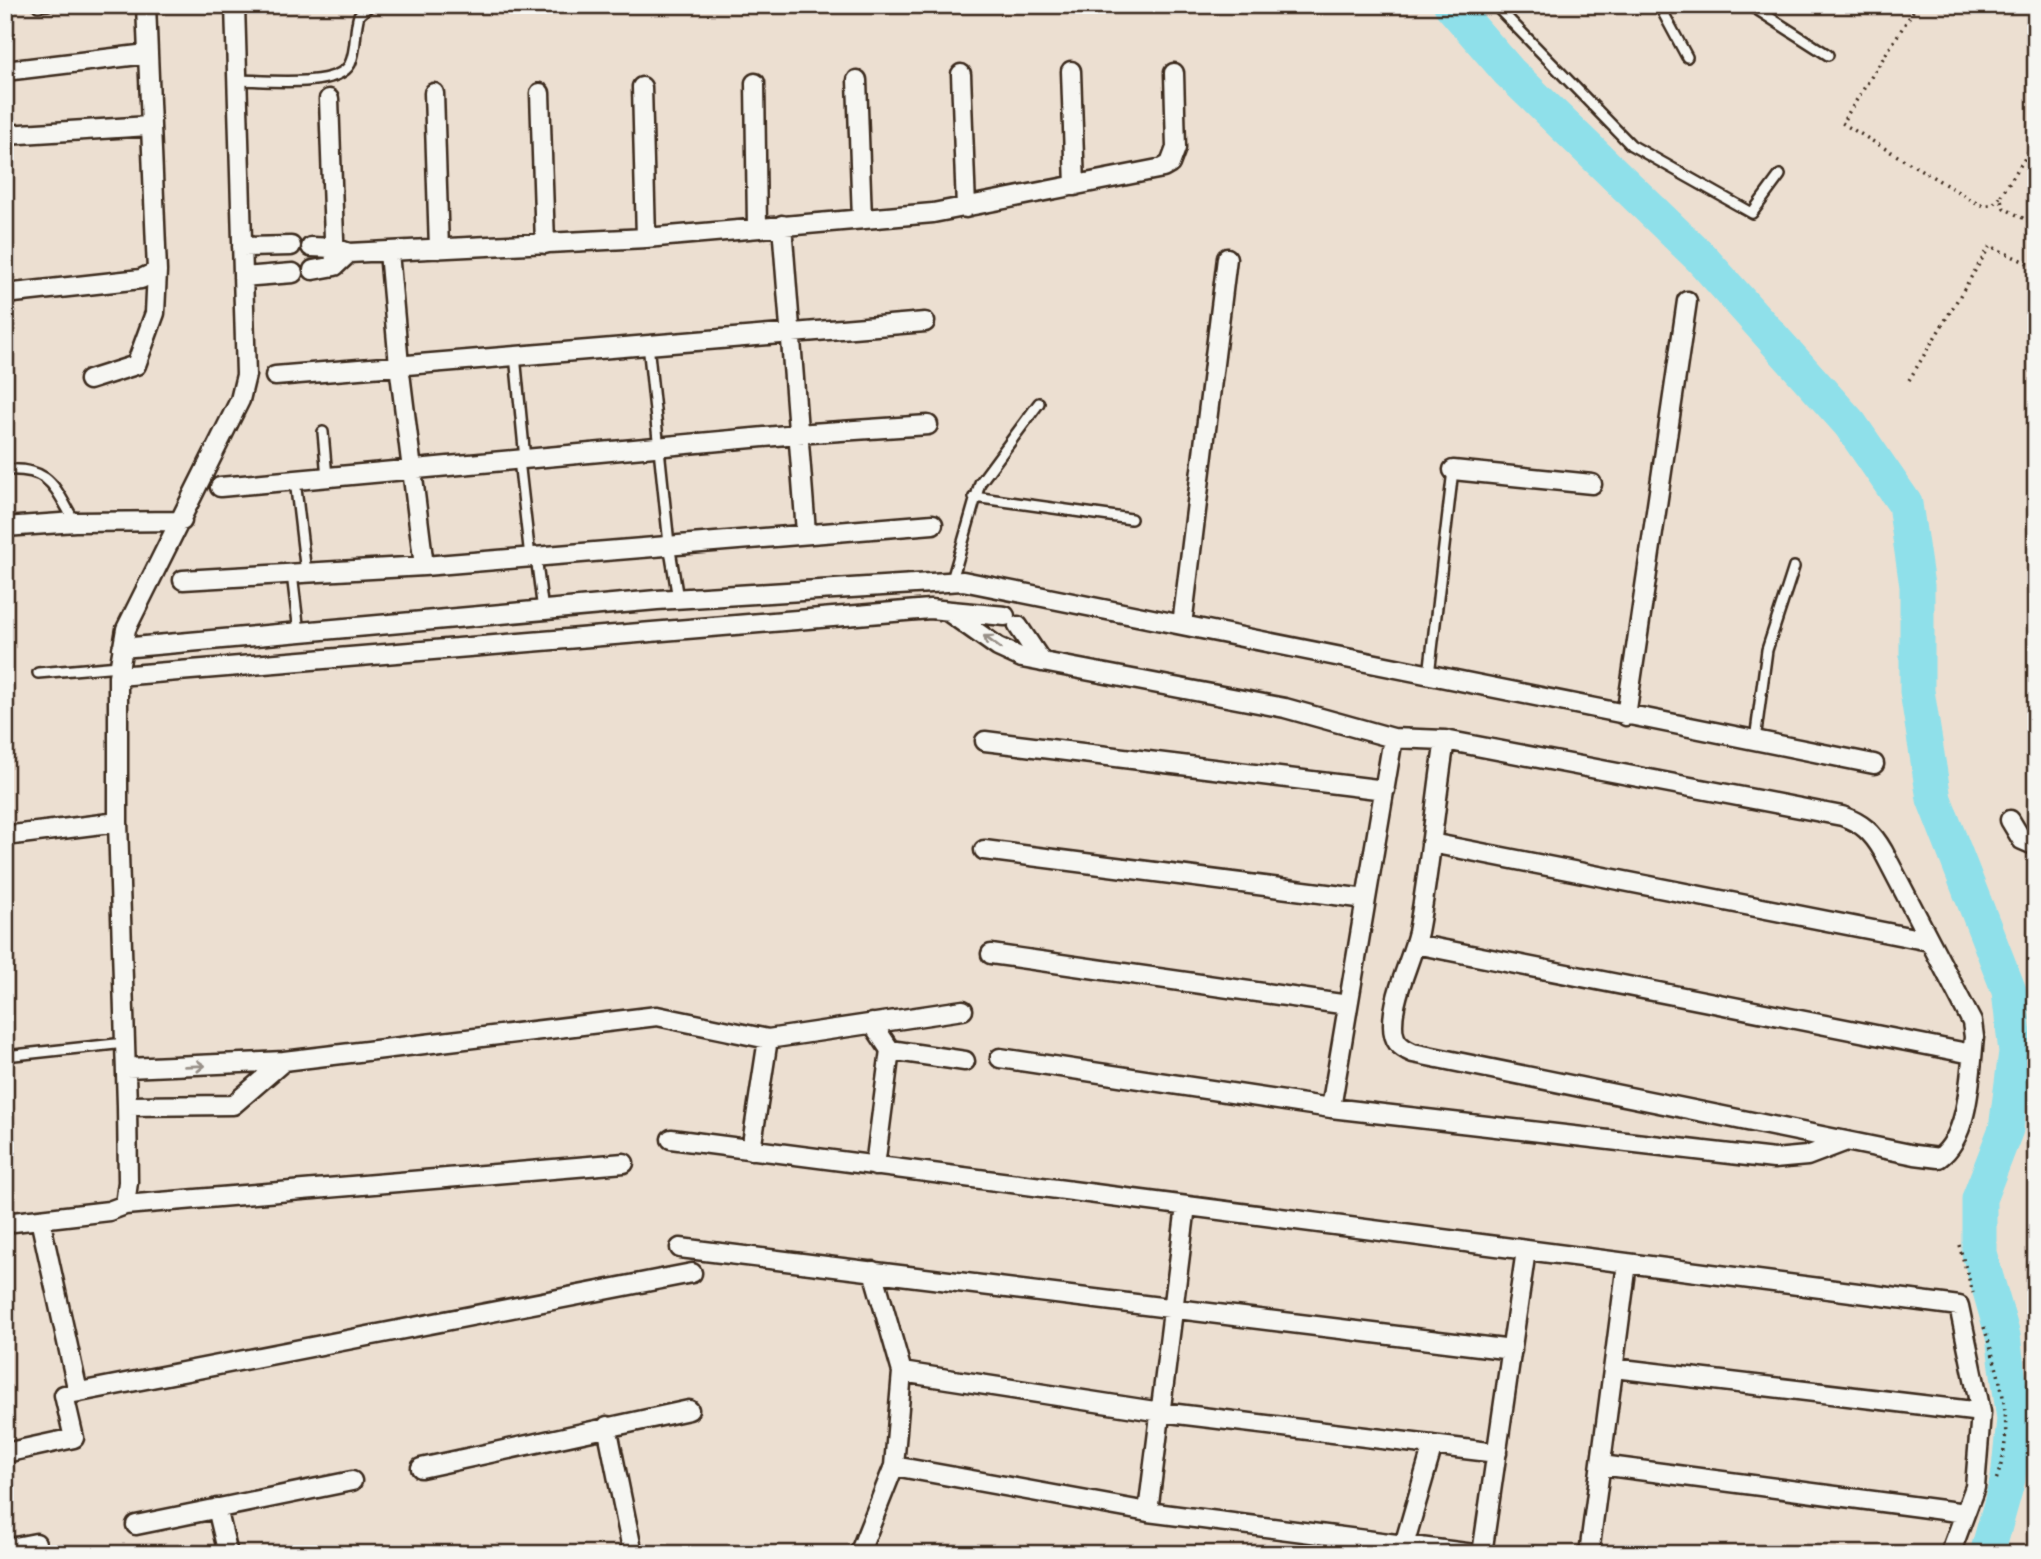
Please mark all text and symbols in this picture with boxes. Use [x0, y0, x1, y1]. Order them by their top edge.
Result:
one-way arrow [984, 634, 1002, 649]
one-way arrow [183, 1060, 206, 1073]

